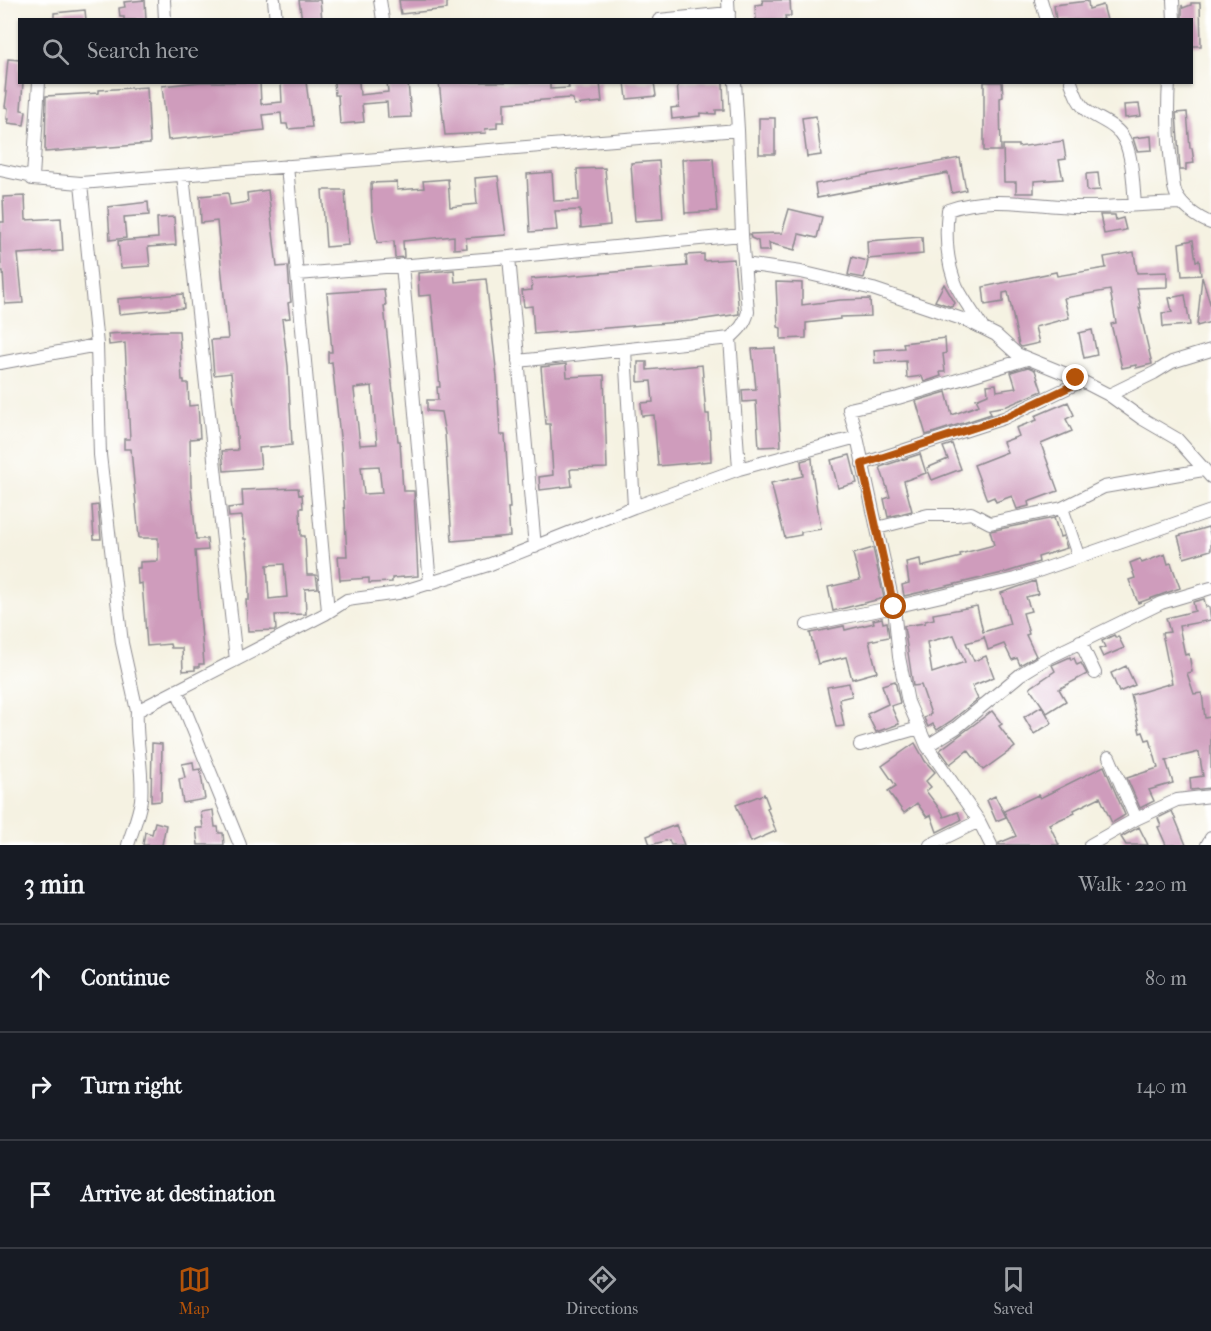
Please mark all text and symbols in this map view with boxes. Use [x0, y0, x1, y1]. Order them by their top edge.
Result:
search box [18, 18, 1193, 84]
icon: search [39, 35, 72, 68]
text: Search here [87, 38, 199, 64]
route end [1062, 364, 1088, 390]
route start [880, 593, 906, 619]
text: 3 min [24, 869, 85, 900]
text: Walk · 220 m [1079, 873, 1187, 896]
icon: ahead [24, 962, 57, 995]
text: Continue [81, 965, 170, 991]
text: 80 m [1145, 967, 1187, 990]
icon: right [24, 1070, 57, 1103]
text: Turn right [81, 1073, 182, 1099]
text: 140 m [1136, 1075, 1187, 1098]
icon: arrive [24, 1178, 57, 1211]
text: Arrive at destination [81, 1181, 275, 1207]
tab: Map [178, 1263, 211, 1318]
tab: Directions [566, 1263, 638, 1318]
tab: Saved [994, 1263, 1033, 1318]

